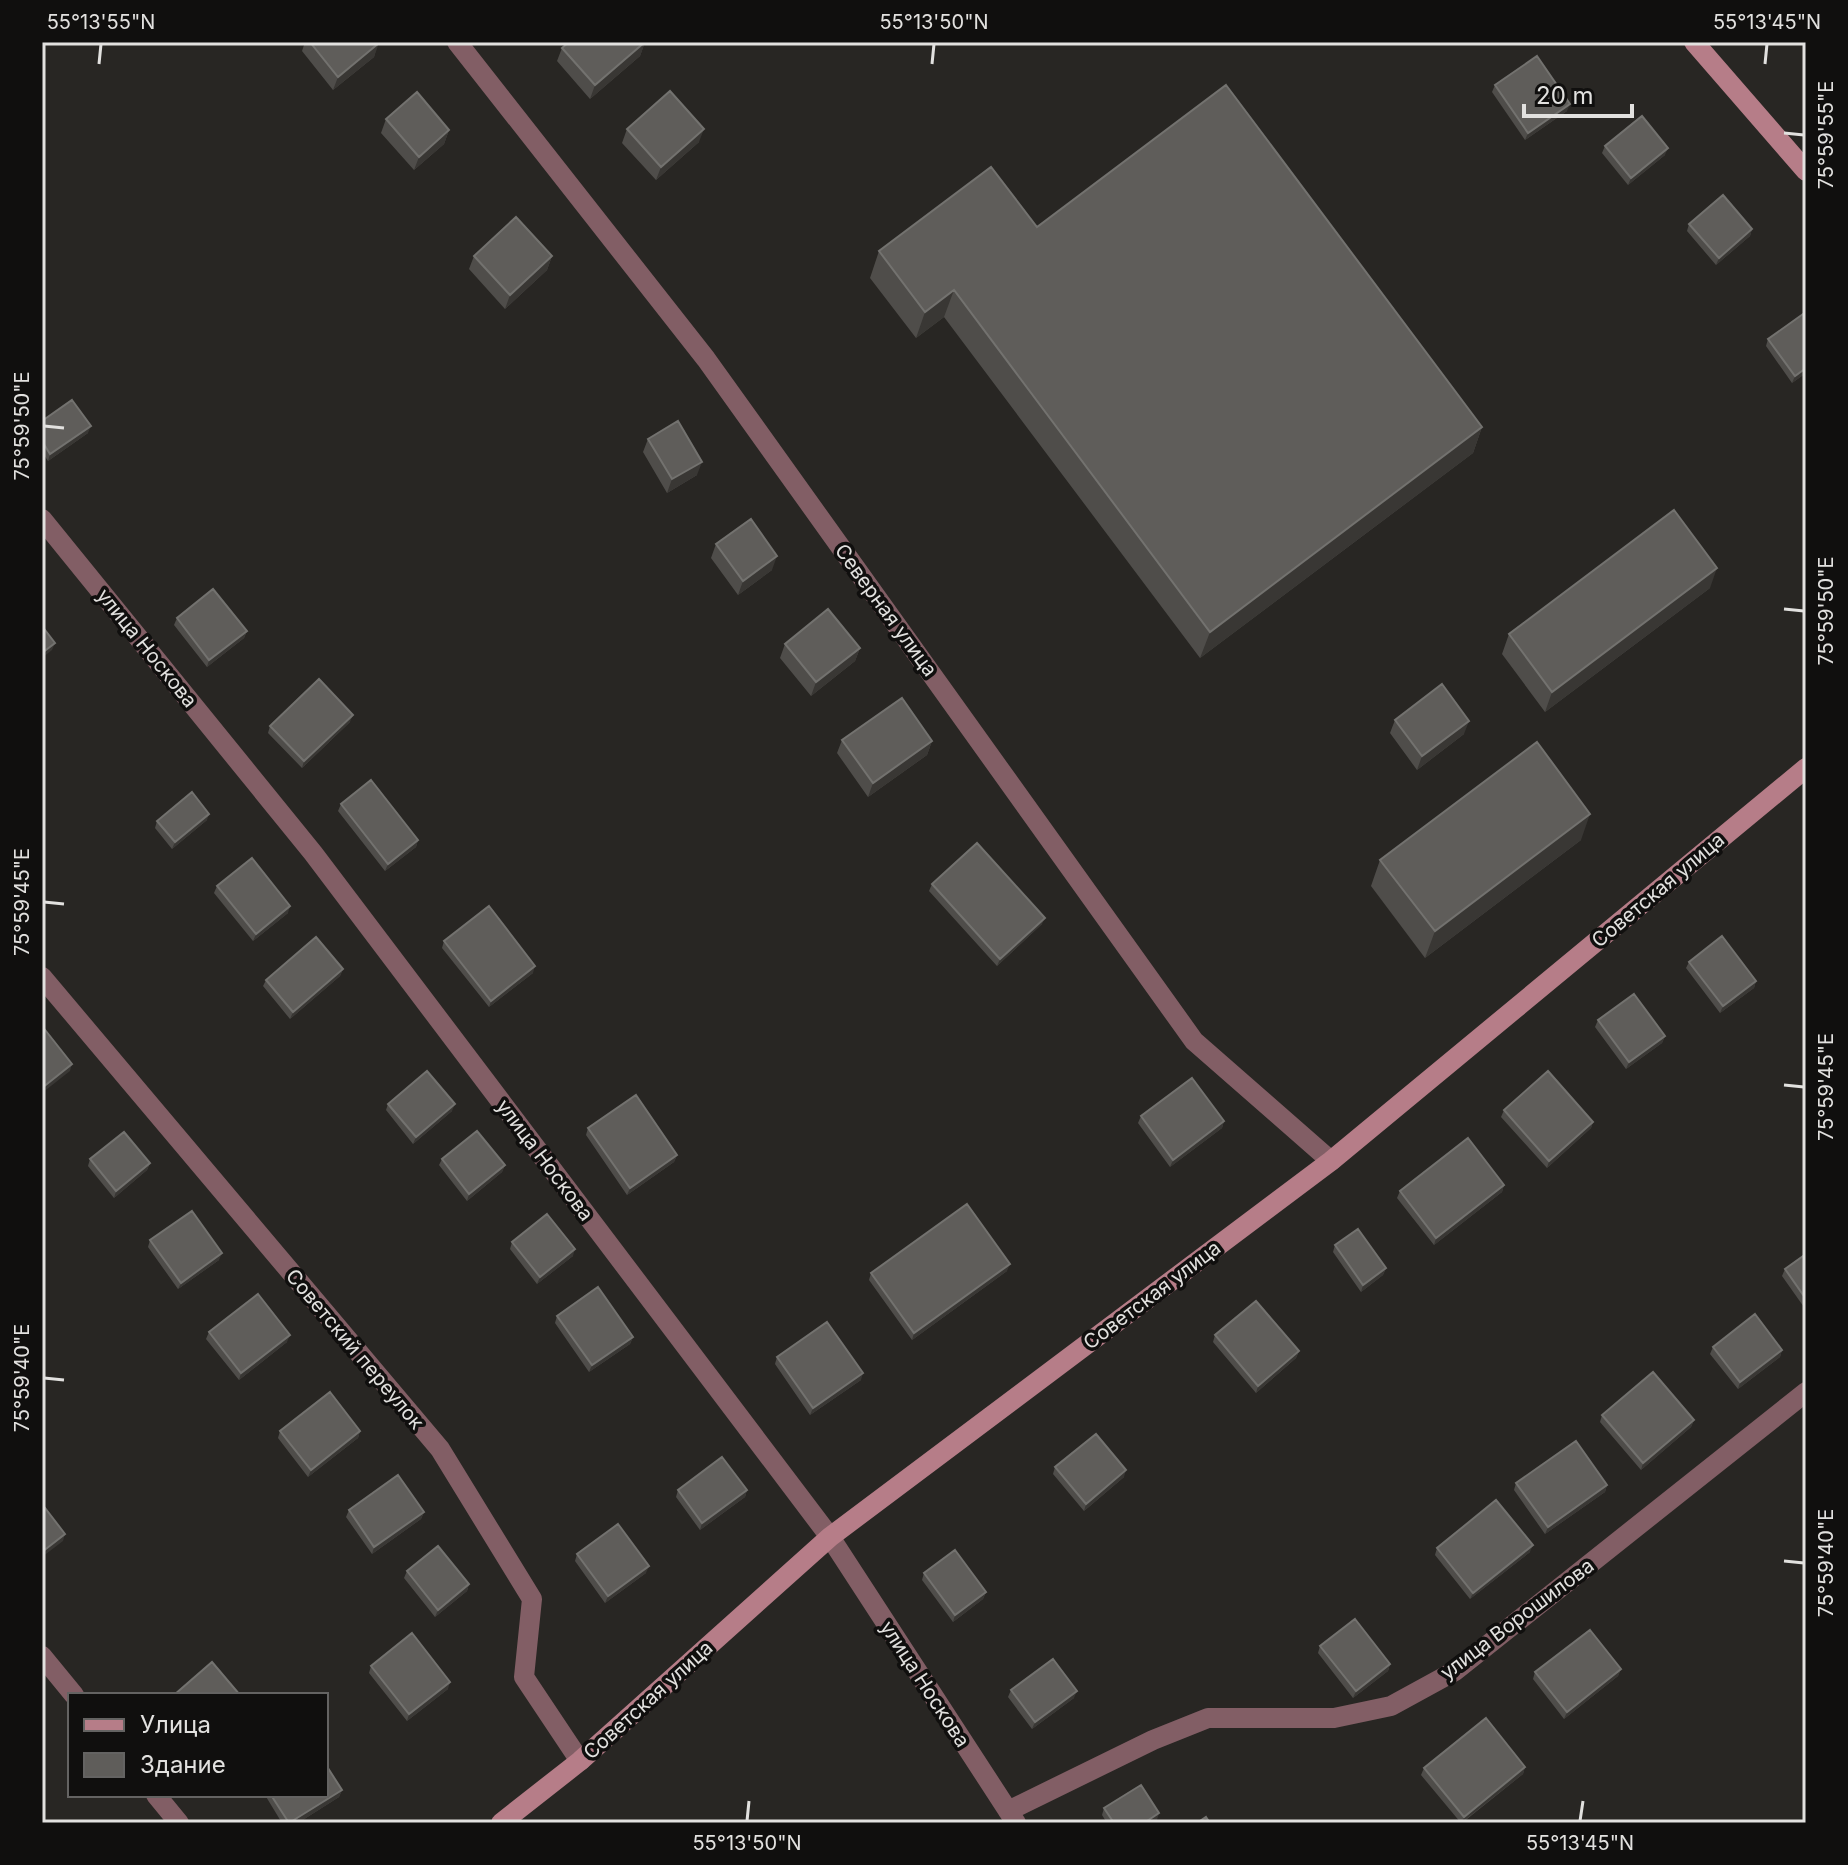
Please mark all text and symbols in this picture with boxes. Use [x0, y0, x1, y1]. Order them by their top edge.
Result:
text: 55°13'55"N [47, 10, 155, 34]
text: 55°13'50"N [879, 10, 989, 34]
text: 55°13'45"N [1713, 10, 1821, 34]
scale bar [1524, 68, 1632, 118]
text: 20 m [1536, 81, 1594, 110]
text: 75°59'55"E [1814, 81, 1838, 189]
text: 75°59'50"E [10, 371, 34, 481]
street label: Северная улица [830, 539, 942, 681]
text: 75°59'50"E [1814, 556, 1838, 666]
street label: улица Носкова [92, 584, 202, 712]
street label: Советская улица [1587, 828, 1729, 952]
text: 75°59'45"E [10, 848, 34, 956]
text: 75°59'45"E [1814, 1033, 1838, 1141]
street label: улица Носкова [492, 1095, 598, 1225]
street label: Советская улица [1079, 1236, 1225, 1354]
street label: Советский переулок [281, 1264, 429, 1434]
text: 75°59'40"E [10, 1324, 34, 1432]
text: 75°59'40"E [1814, 1509, 1838, 1617]
street label: улица Ворошилова [1435, 1553, 1599, 1685]
street label: улица Носкова [875, 1616, 975, 1752]
street label: Советская улица [578, 1636, 718, 1764]
legend [68, 1693, 328, 1797]
text: Улица [140, 1710, 211, 1739]
text: Здание [140, 1750, 226, 1779]
text: 55°13'50"N [692, 1831, 802, 1855]
text: 55°13'45"N [1526, 1831, 1634, 1855]

